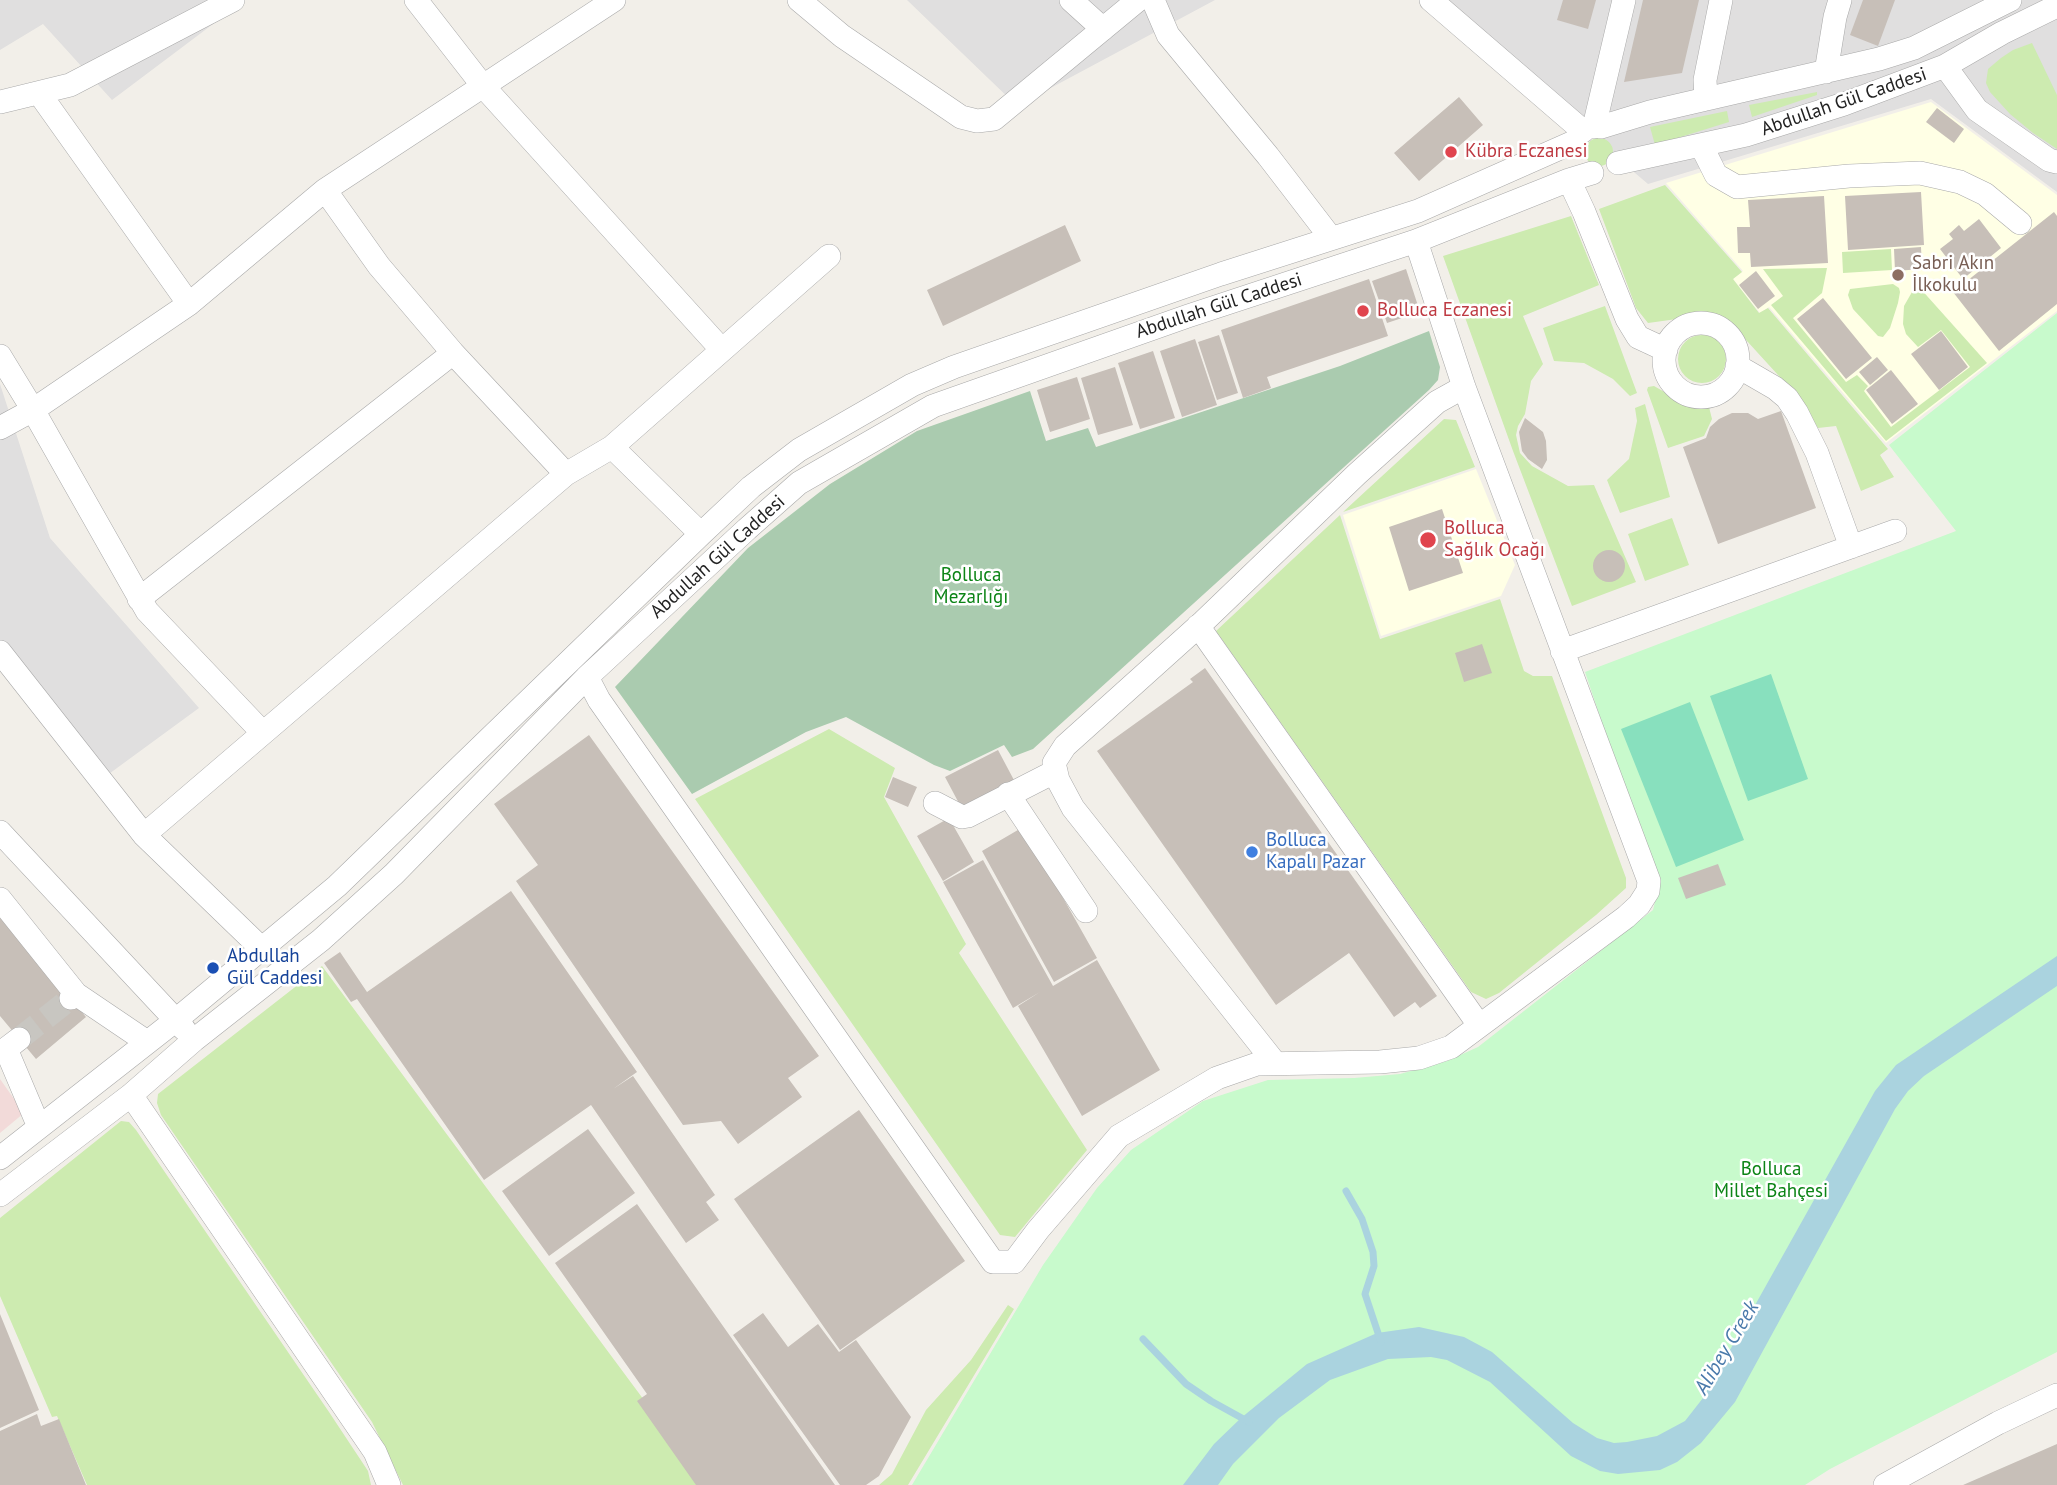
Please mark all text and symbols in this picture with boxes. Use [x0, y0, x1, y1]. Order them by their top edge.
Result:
street label: Abdullah Gül Caddesi [1758, 63, 1930, 141]
place label: Kübra Eczanesi [1465, 141, 1588, 163]
marker: Kübra Eczanesi [1443, 144, 1459, 160]
place label: Sabri Akın İlkokulu [1912, 253, 1994, 297]
marker: Sabri Akın İlkokulu [1890, 267, 1906, 283]
street label: Abdullah Gül Caddesi [1133, 268, 1305, 344]
place label: Bolluca Eczanesi [1377, 300, 1512, 322]
marker: Bolluca Eczanesi [1355, 303, 1371, 319]
street label: Abdullah Gül Caddesi [646, 490, 790, 624]
place label: Bolluca Sağlık Ocağı [1444, 518, 1545, 562]
marker: Bolluca Sağlık Ocağı [1418, 530, 1438, 550]
park label: Bolluca Mezarlığı [934, 565, 1008, 609]
place label: Bolluca Kapalı Pazar [1266, 830, 1366, 874]
marker: Bolluca Kapalı Pazar [1244, 844, 1260, 860]
place label: Abdullah Gül Caddesi [227, 946, 323, 990]
marker: Abdullah Gül Caddesi [205, 960, 221, 976]
park label: Bolluca Millet Bahçesi [1714, 1159, 1828, 1203]
water label: Alibey Creek [1689, 1297, 1765, 1399]

